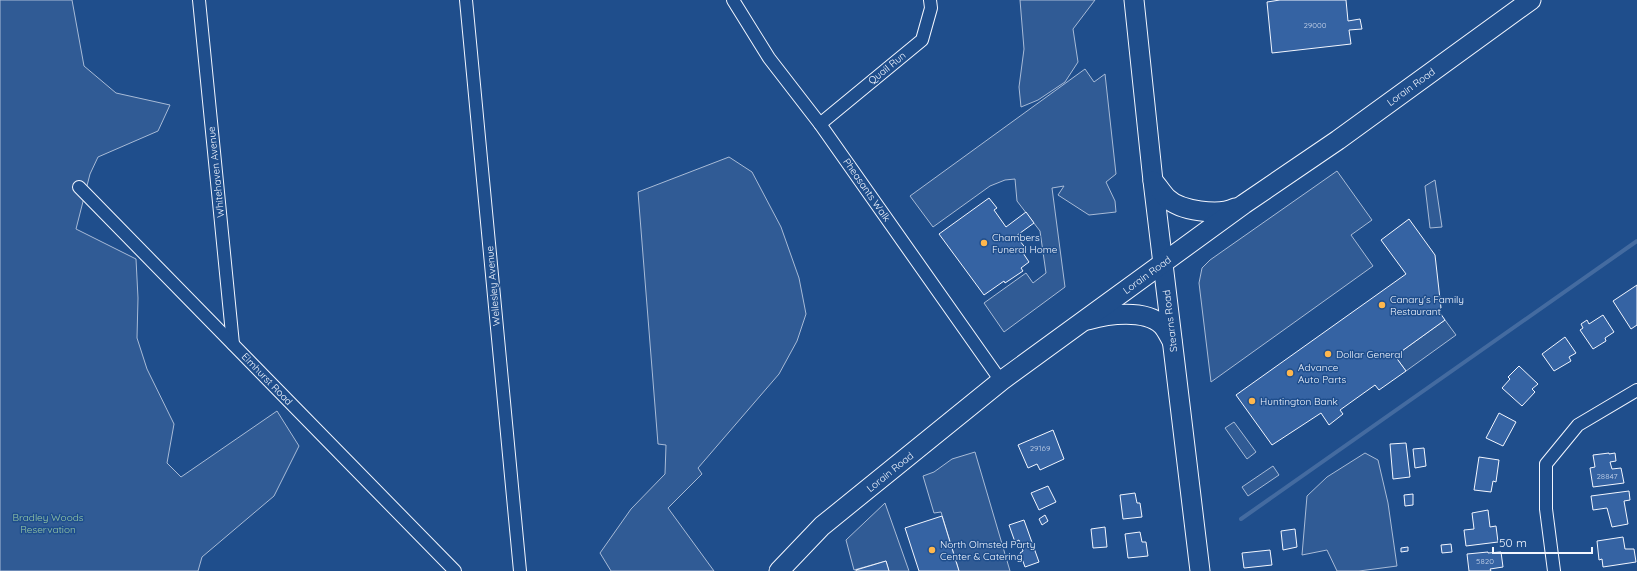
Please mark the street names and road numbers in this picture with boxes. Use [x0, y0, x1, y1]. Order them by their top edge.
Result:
street label: Quail Run [866, 49, 908, 87]
street label: Lorain Road [1384, 65, 1438, 109]
street label: Whitehaven Avenue [205, 125, 227, 218]
street label: Pheasants Walk [840, 156, 894, 224]
street label: Wellesley Avenue [483, 245, 503, 327]
street label: Lorain Road [1120, 253, 1174, 297]
street label: Stearns Road [1160, 289, 1180, 353]
street label: Elmhurst Road [239, 350, 295, 408]
street label: Lorain Road [864, 449, 916, 495]

